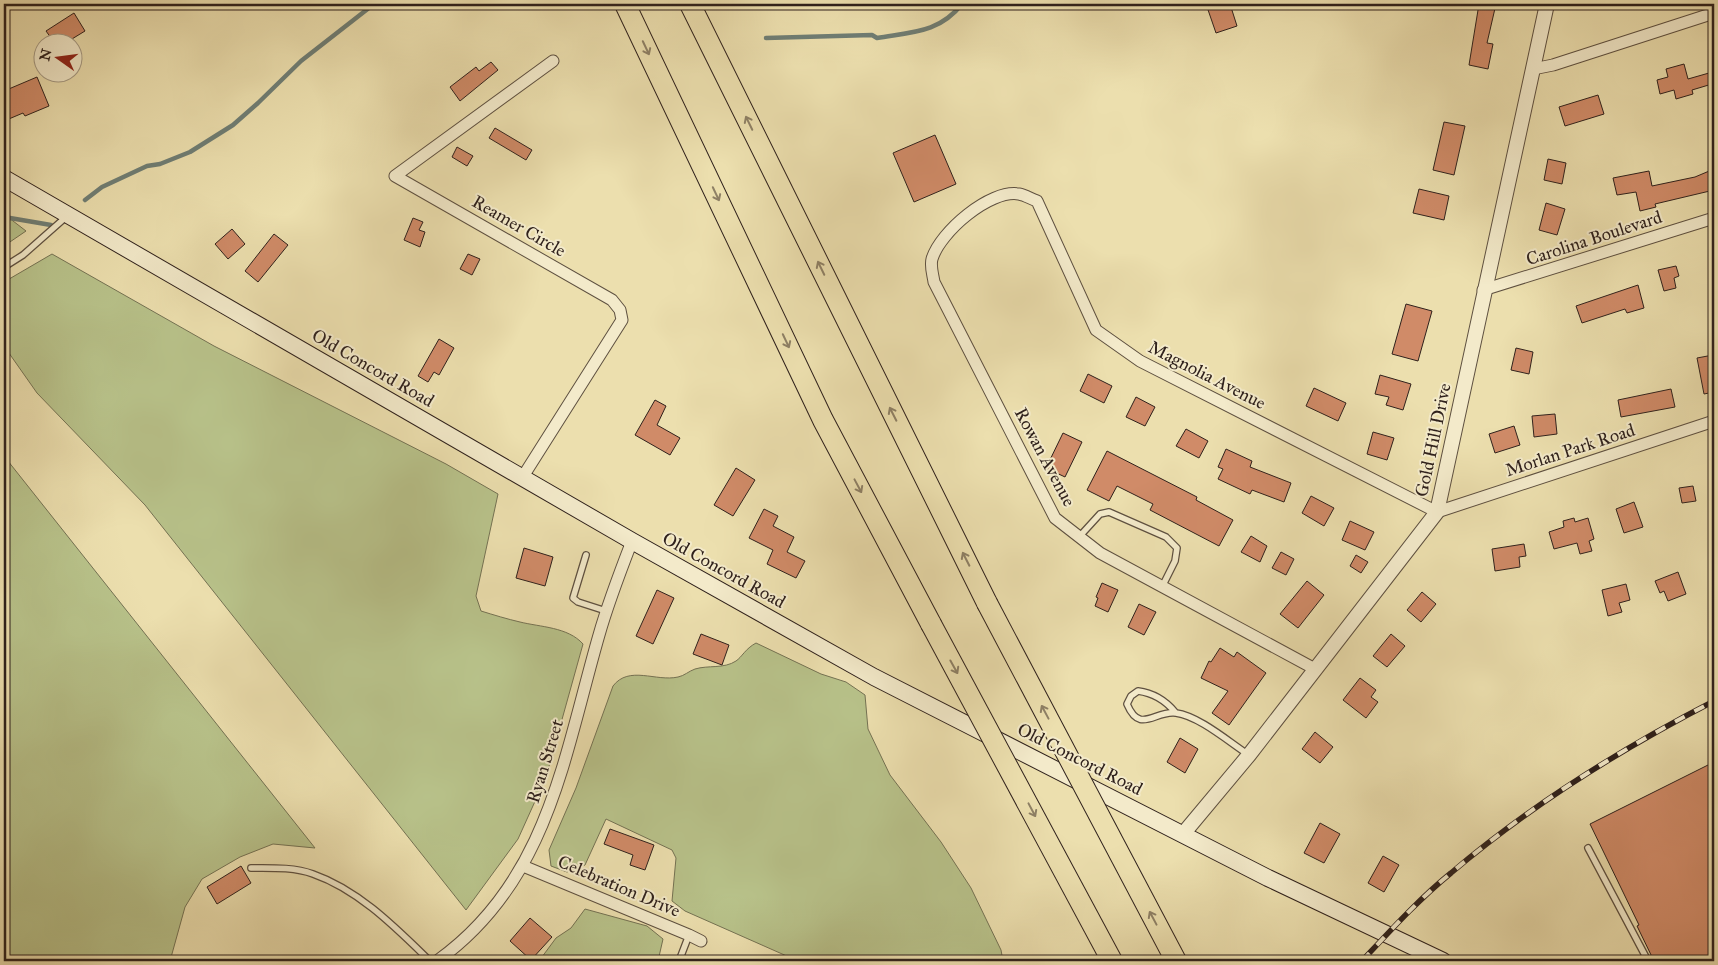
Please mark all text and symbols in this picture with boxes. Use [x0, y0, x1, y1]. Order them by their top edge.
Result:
north arrow [32, 32, 82, 82]
one-way arrow [642, 40, 651, 55]
text: N [36, 47, 56, 63]
one-way arrow [744, 115, 754, 130]
one-way arrow [711, 187, 721, 202]
street label: Reamer Circle [468, 190, 570, 262]
street label: Carolina Boulevard [1523, 206, 1665, 270]
one-way arrow [816, 261, 825, 276]
street label: Old Concord Road [308, 324, 438, 412]
one-way arrow [781, 333, 791, 348]
street label: Magnolia Avenue [1144, 336, 1269, 415]
street label: Gold Hill Drive [1410, 381, 1456, 499]
street label: Rowan Avenue [1010, 404, 1080, 510]
one-way arrow [888, 407, 897, 422]
street label: Morlan Park Road [1502, 419, 1638, 481]
one-way arrow [853, 479, 863, 494]
street label: Old Concord Road [659, 527, 789, 613]
one-way arrow [961, 552, 970, 567]
one-way arrow [950, 659, 960, 674]
one-way arrow [1040, 705, 1050, 720]
street label: Ryan Street [522, 716, 568, 806]
street label: Old Concord Road [1014, 718, 1146, 800]
one-way arrow [1027, 802, 1037, 817]
street label: Celebration Drive [555, 850, 683, 922]
one-way arrow [1148, 911, 1157, 926]

